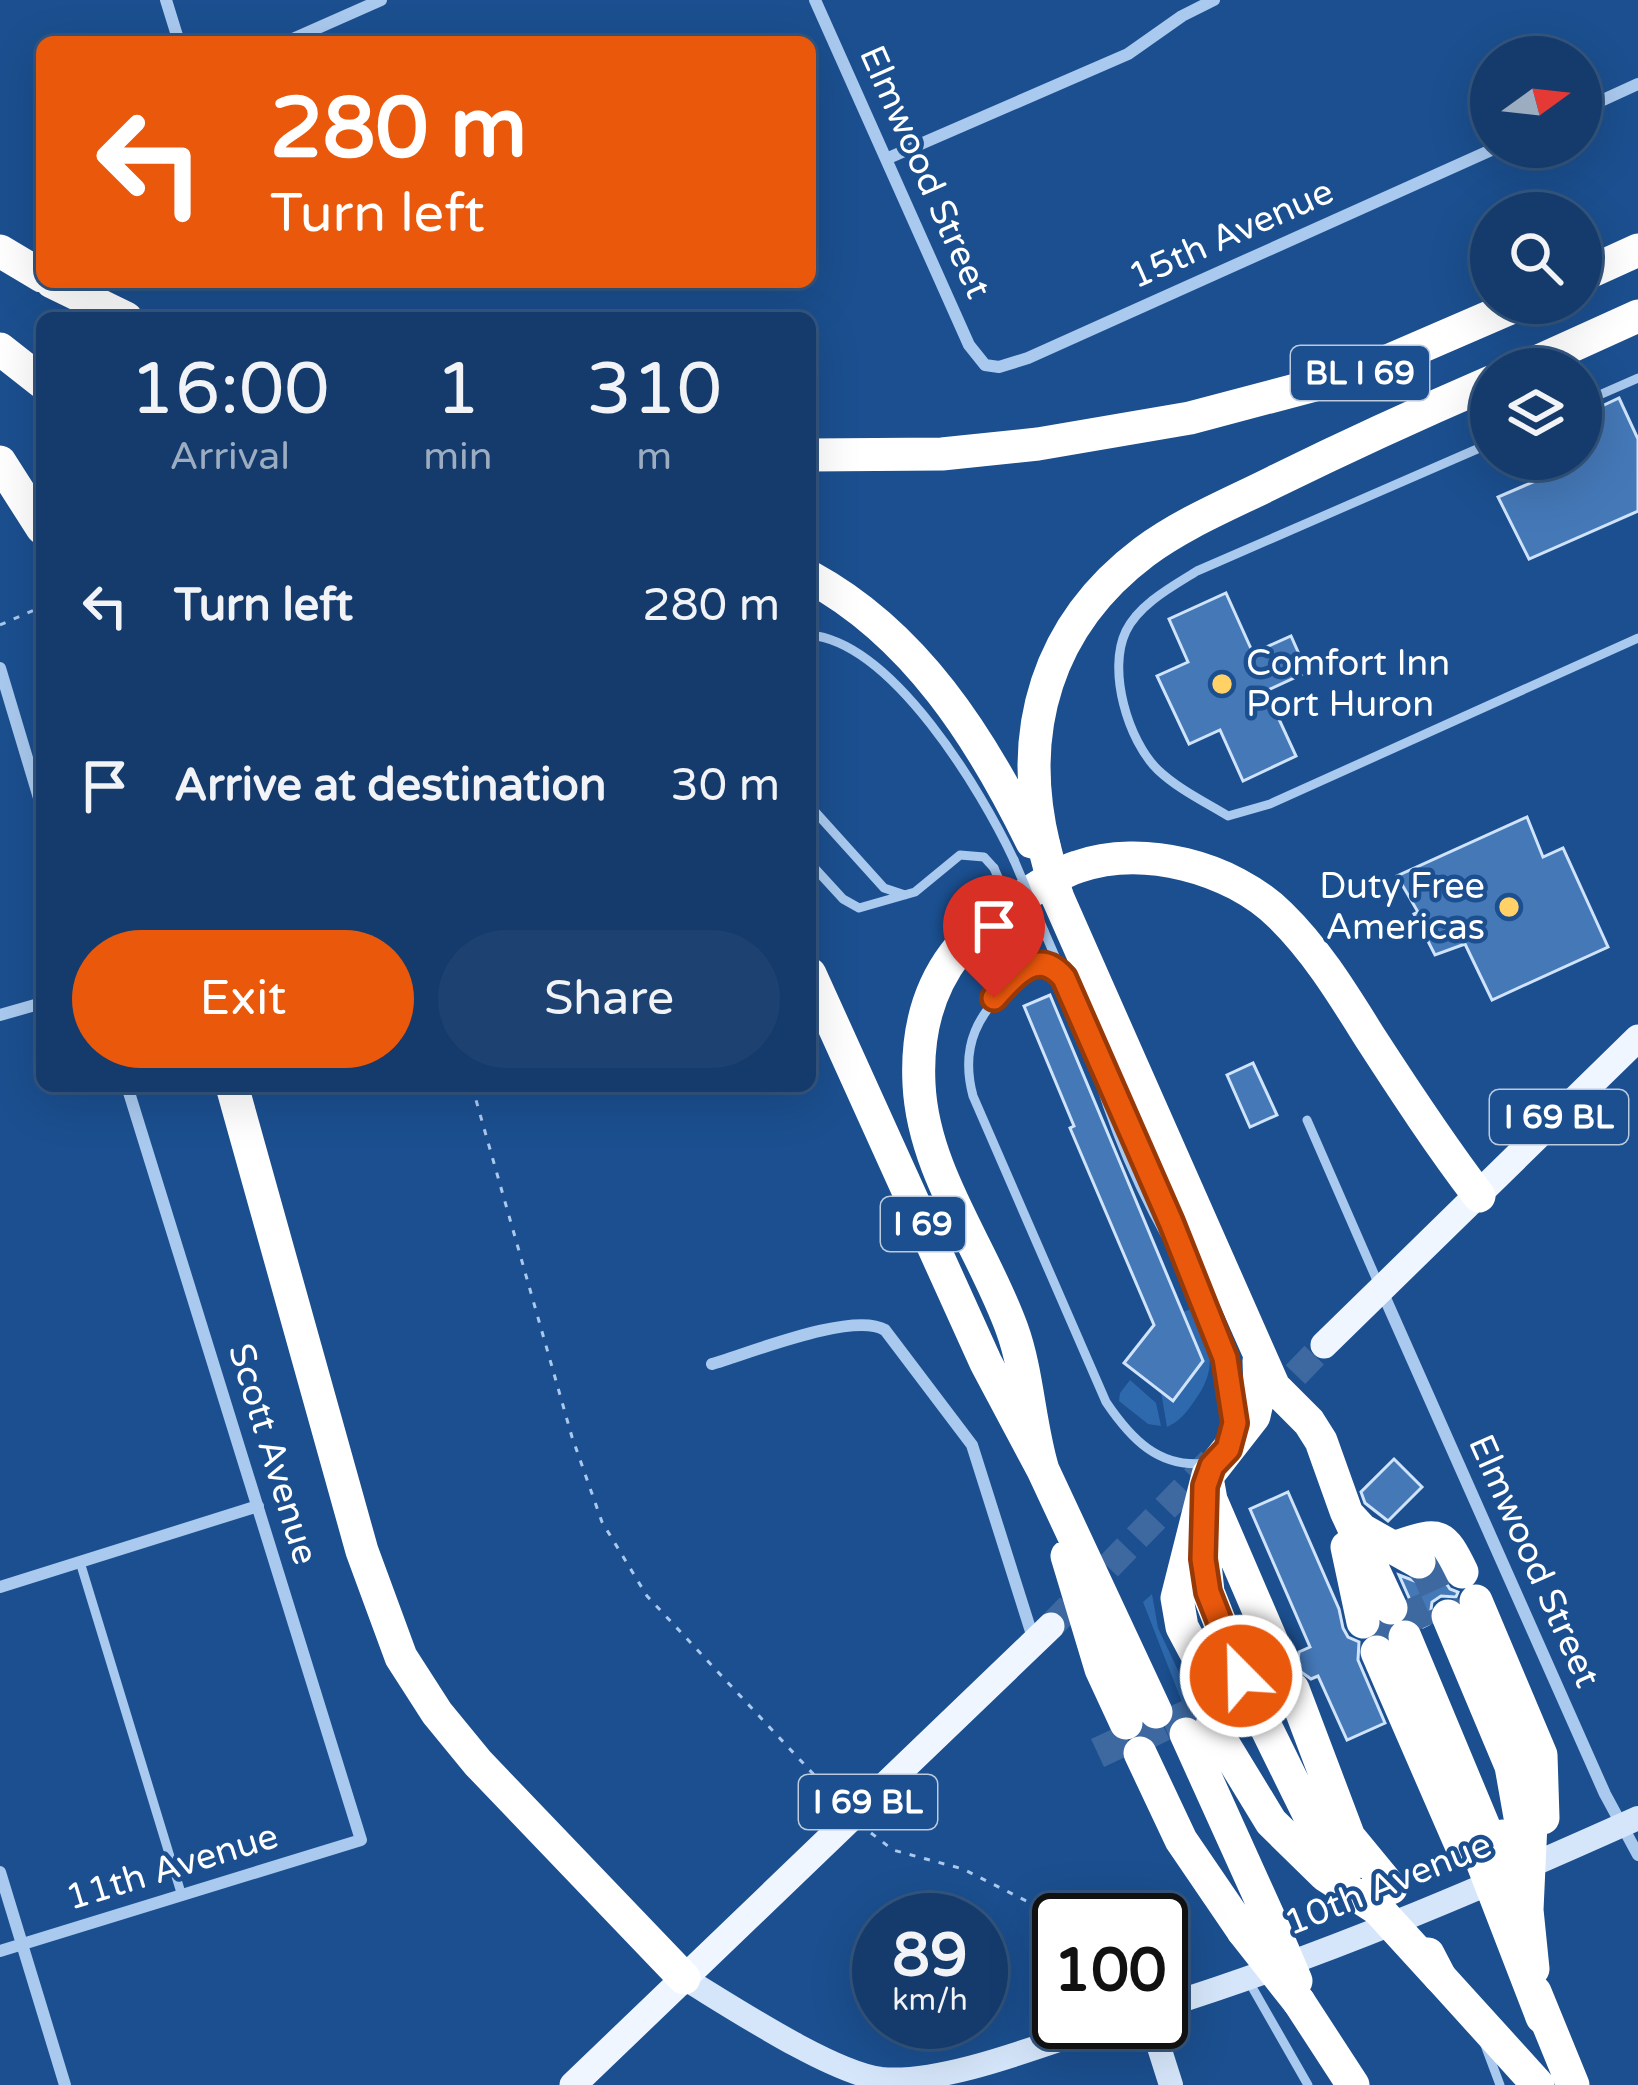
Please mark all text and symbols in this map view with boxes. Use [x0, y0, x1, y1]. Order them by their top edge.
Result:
north arrow [1470, 36, 1602, 168]
map controls [1470, 36, 1602, 480]
street label: Elmwood Street [850, 39, 1000, 305]
text: 280 m [270, 79, 527, 180]
icon: left [72, 84, 228, 240]
street label: 15th Avenue [1122, 170, 1340, 298]
text: Turn left [270, 181, 485, 246]
button: search [1470, 192, 1602, 324]
road number: BL I 69 [1291, 346, 1429, 400]
text: 16:00 [130, 347, 329, 434]
text: 1 [435, 347, 481, 434]
text: 310 [586, 347, 722, 434]
button: layers [1470, 348, 1602, 480]
text: Arrival [169, 433, 290, 480]
text: min [423, 433, 493, 480]
text: m [636, 433, 672, 480]
icon: left [72, 573, 138, 639]
text: Turn left [174, 579, 353, 633]
text: 280 m [642, 579, 780, 633]
place label: Comfort Inn Port Huron [1246, 642, 1450, 726]
marker: Comfort Inn Port Huron [1209, 671, 1235, 697]
icon: arrive [72, 753, 138, 819]
text: Arrive at destination [174, 759, 606, 813]
text: 30 m [670, 759, 780, 813]
place label: Duty Free Americas [1319, 865, 1485, 949]
pin [943, 875, 1045, 998]
icon: arrive [961, 893, 1027, 959]
marker: Duty Free Americas [1496, 894, 1522, 920]
button: Exit [72, 930, 414, 1068]
button: Share [438, 930, 780, 1068]
road number: I 69 BL [1490, 1090, 1628, 1144]
road number: I 69 [881, 1197, 965, 1251]
street label: Scott Avenue [219, 1338, 327, 1570]
street label: Elmwood Street [1459, 1428, 1609, 1694]
position arrow [1178, 1613, 1304, 1739]
road number: I 69 BL [799, 1775, 937, 1829]
street label: 11th Avenue [61, 1814, 283, 1920]
street label: 10th Avenue [1278, 1823, 1498, 1945]
speed limit sign: 100 [1032, 1893, 1188, 2049]
text: 89 [892, 1920, 968, 1992]
text: km/h [892, 1982, 968, 2019]

